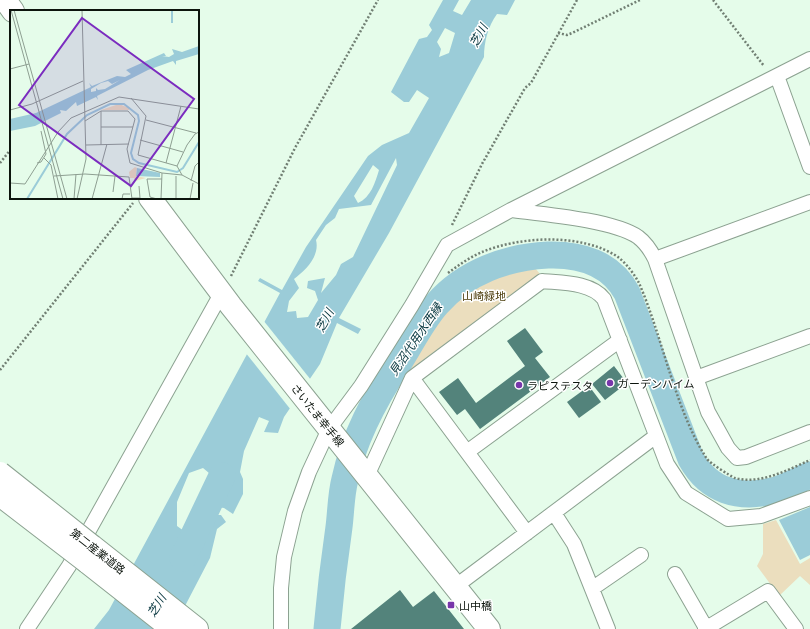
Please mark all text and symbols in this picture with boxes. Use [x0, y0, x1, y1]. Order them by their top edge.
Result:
inset map [10, 10, 199, 199]
water label: 芝川 [466, 19, 491, 49]
park label: 山崎緑地 [462, 289, 506, 302]
water label: 見沼代用水西縁 [386, 299, 445, 378]
water label: 芝川 [312, 304, 337, 334]
place label: ガーデンハイム [618, 377, 695, 390]
marker: ガーデンハイム [605, 378, 615, 388]
place label: ラピステスタ [527, 379, 593, 392]
marker: ラピステスタ [514, 380, 524, 390]
street label: さいたま幸手線 [289, 381, 347, 449]
street label: 第二産業道路 [68, 526, 128, 576]
water label: 芝川 [144, 589, 169, 619]
place label: 山中橋 [459, 599, 492, 612]
marker: 山中橋 [446, 600, 456, 610]

